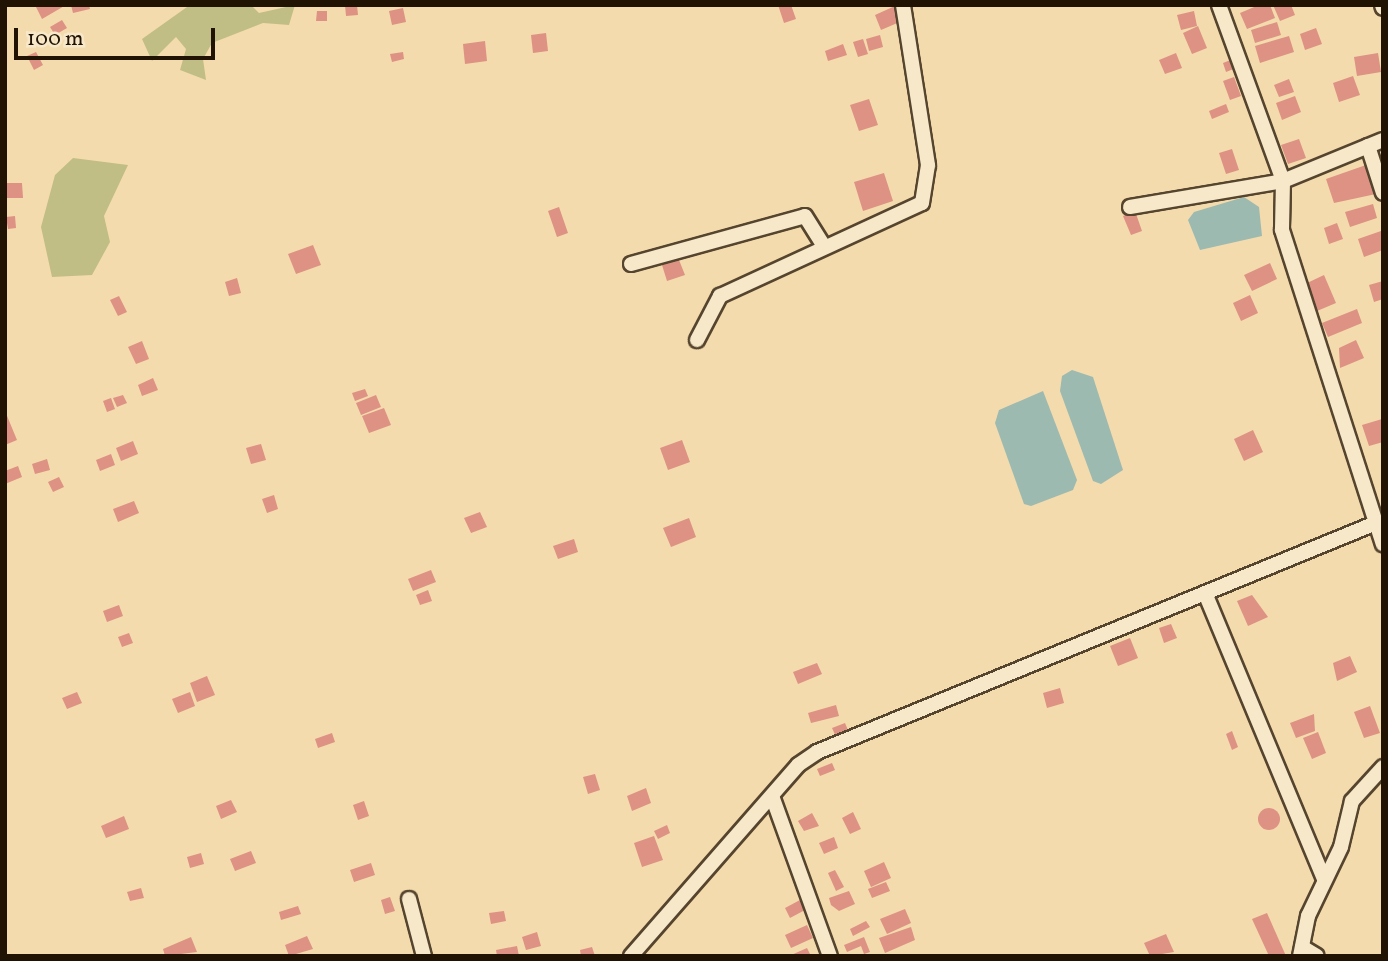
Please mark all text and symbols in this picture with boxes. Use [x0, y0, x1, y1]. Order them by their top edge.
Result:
scale bar [18, 14, 219, 58]
text: 100 m [27, 25, 84, 54]

